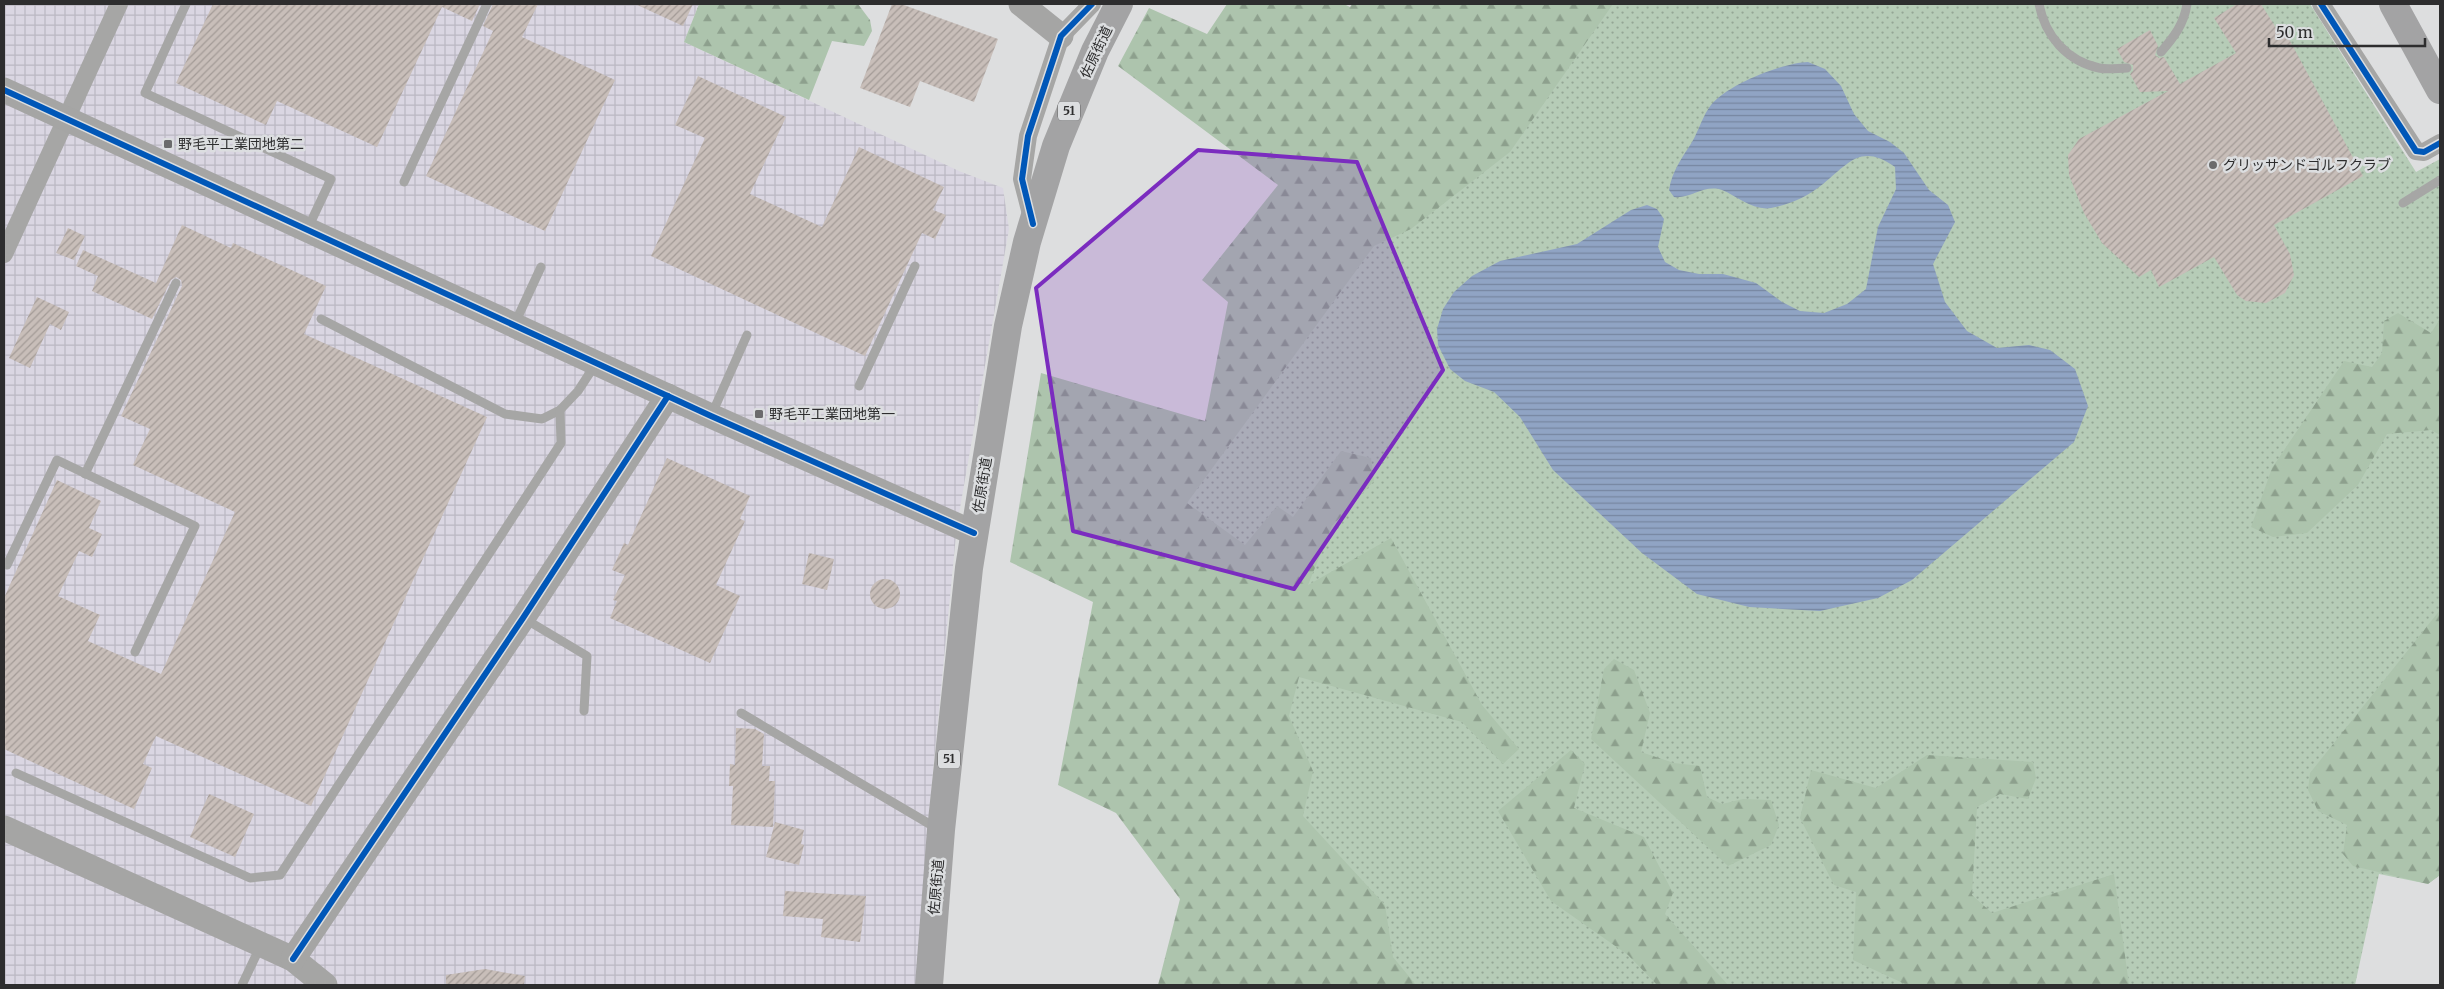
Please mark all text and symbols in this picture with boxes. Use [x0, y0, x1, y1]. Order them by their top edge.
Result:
scale bar [2269, 15, 2425, 47]
street label: 佐原街道 [1076, 23, 1116, 81]
text: 50 m [2276, 23, 2313, 42]
road number: 51 [1058, 102, 1080, 120]
place label: 野毛平工業団地第二 [178, 135, 304, 153]
marker: 野毛平工業団地第二 [162, 138, 174, 150]
place label: グリッサンドゴルフクラブ [2223, 156, 2391, 174]
marker: グリッサンドゴルフクラブ [2207, 159, 2219, 171]
place label: 野毛平工業団地第一 [769, 405, 895, 423]
marker: 野毛平工業団地第一 [753, 408, 765, 420]
street label: 佐原街道 [969, 456, 995, 514]
road number: 51 [938, 750, 960, 769]
street label: 佐原街道 [925, 858, 947, 916]

